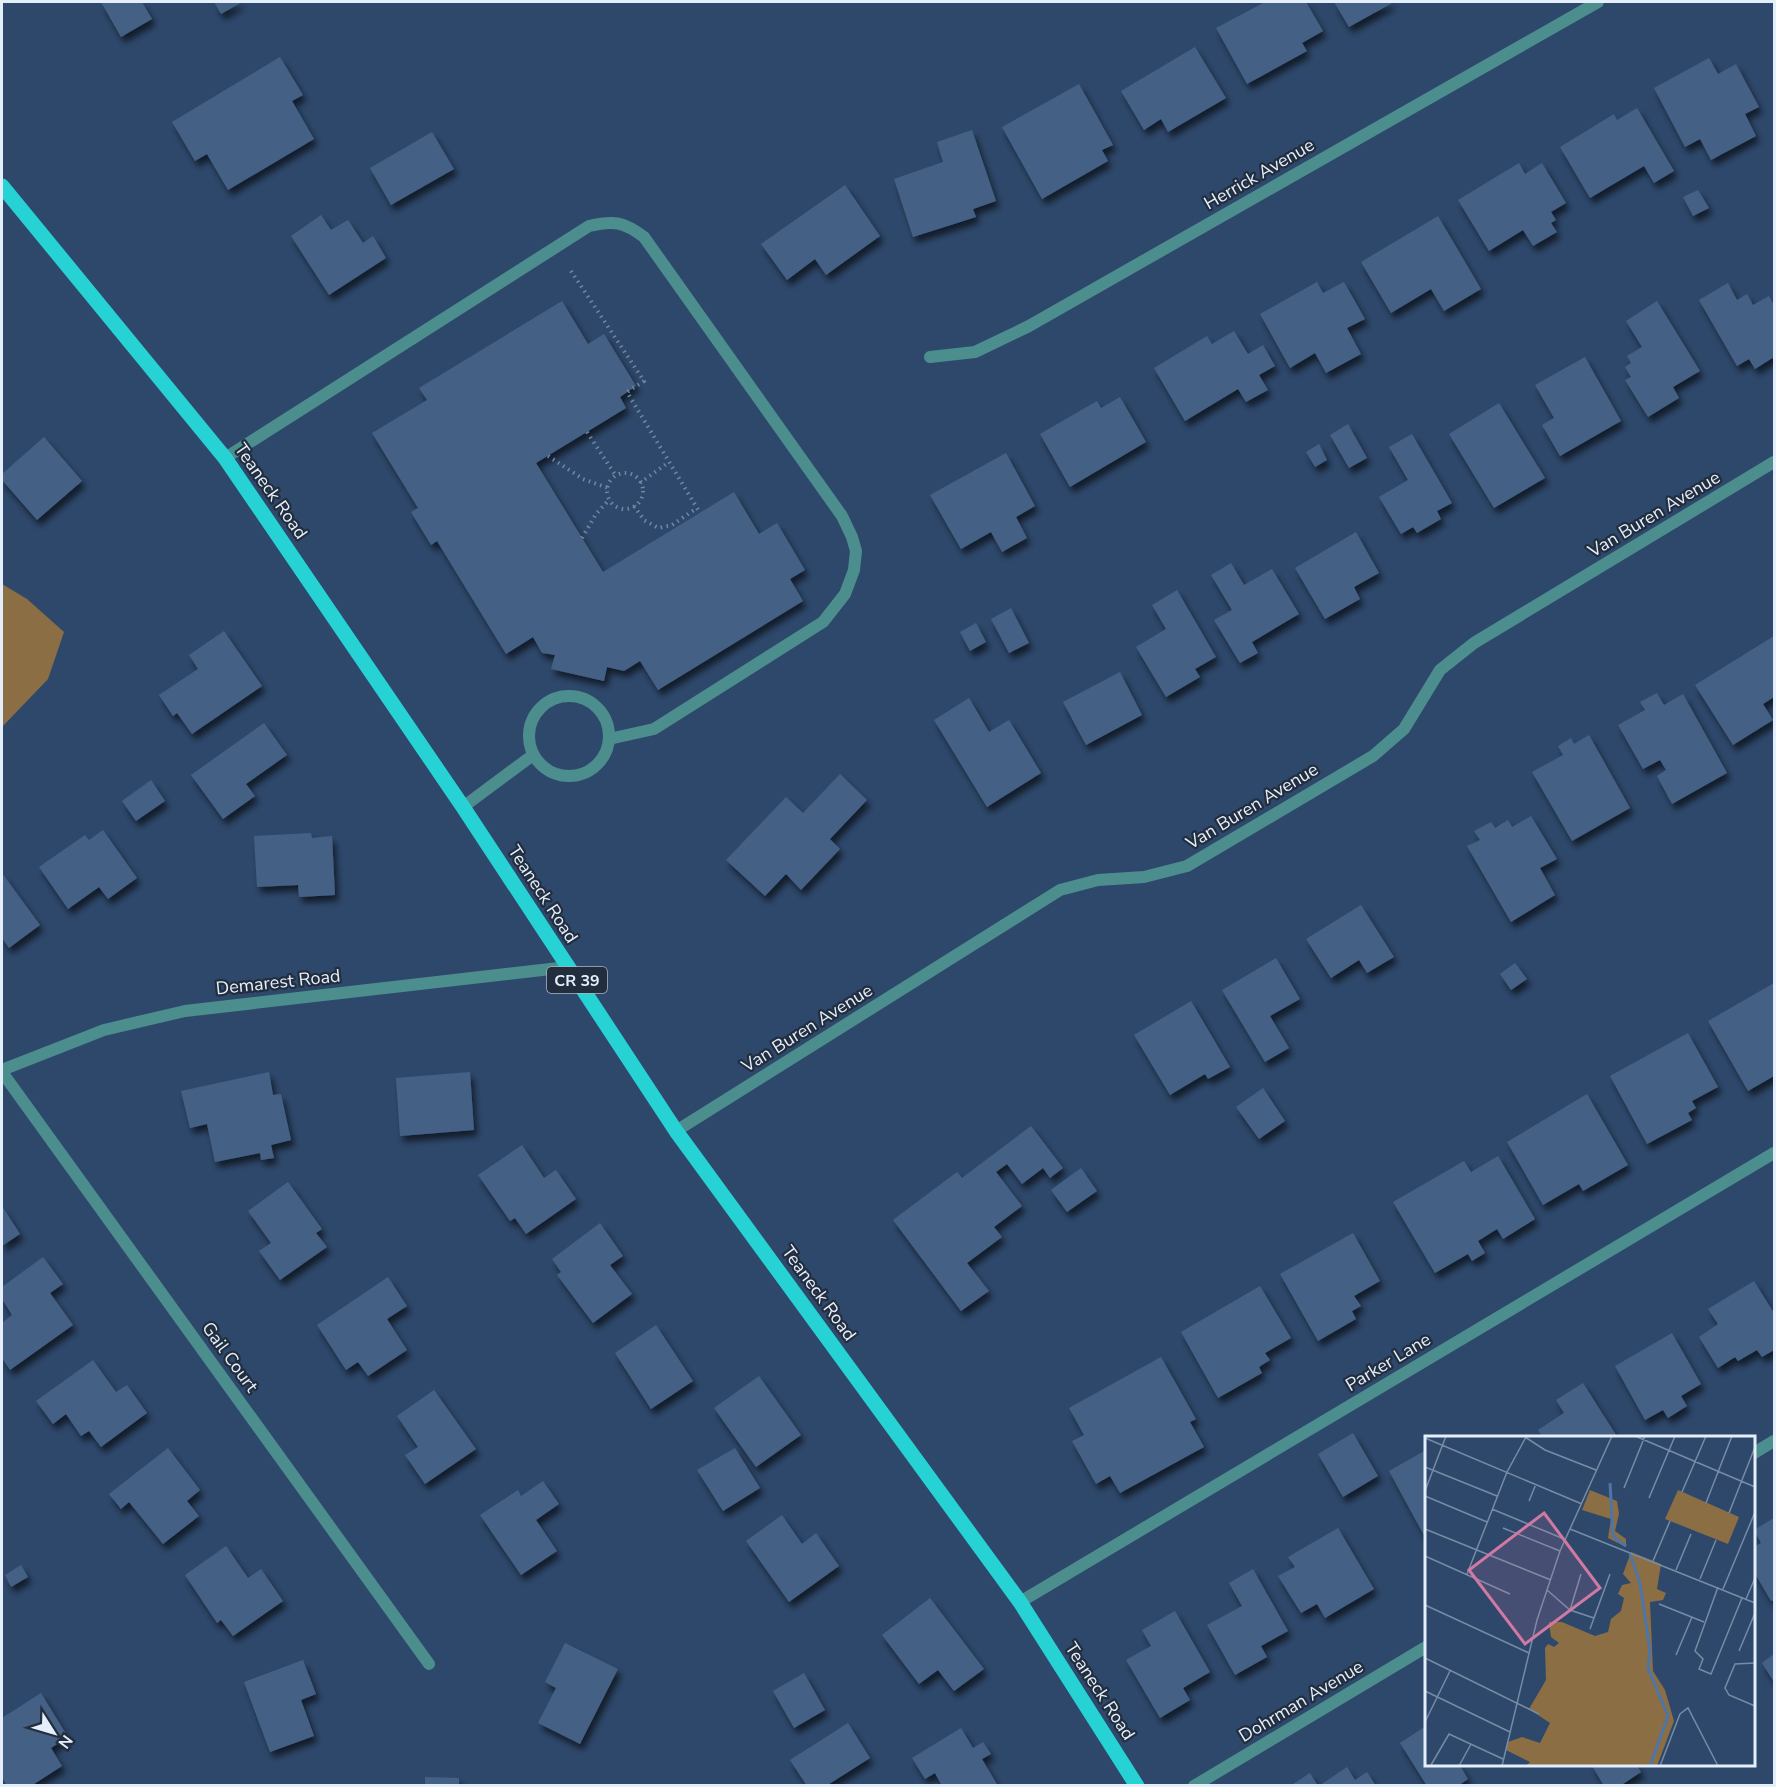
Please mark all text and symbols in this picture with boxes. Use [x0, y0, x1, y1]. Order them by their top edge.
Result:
street label: Herrick Avenue [1199, 133, 1319, 215]
street label: Teaneck Road [229, 438, 313, 544]
street label: Van Buren Avenue [1583, 465, 1724, 563]
street label: Van Buren Avenue [1181, 757, 1322, 855]
street label: Teaneck Road [502, 840, 584, 948]
street label: Demarest Road [215, 964, 341, 1000]
road number: CR 39 [547, 967, 607, 993]
street label: Van Buren Avenue [736, 978, 877, 1078]
street label: Teaneck Road [776, 1241, 862, 1345]
street label: Gail Court [196, 1317, 264, 1398]
street label: Parker Lane [1341, 1327, 1435, 1397]
inset map [1425, 1436, 1755, 1766]
street label: Teaneck Road [1059, 1637, 1141, 1745]
street label: Dohrman Avenue [1234, 1654, 1368, 1748]
north arrow [24, 1703, 84, 1763]
text: N [53, 1730, 78, 1753]

